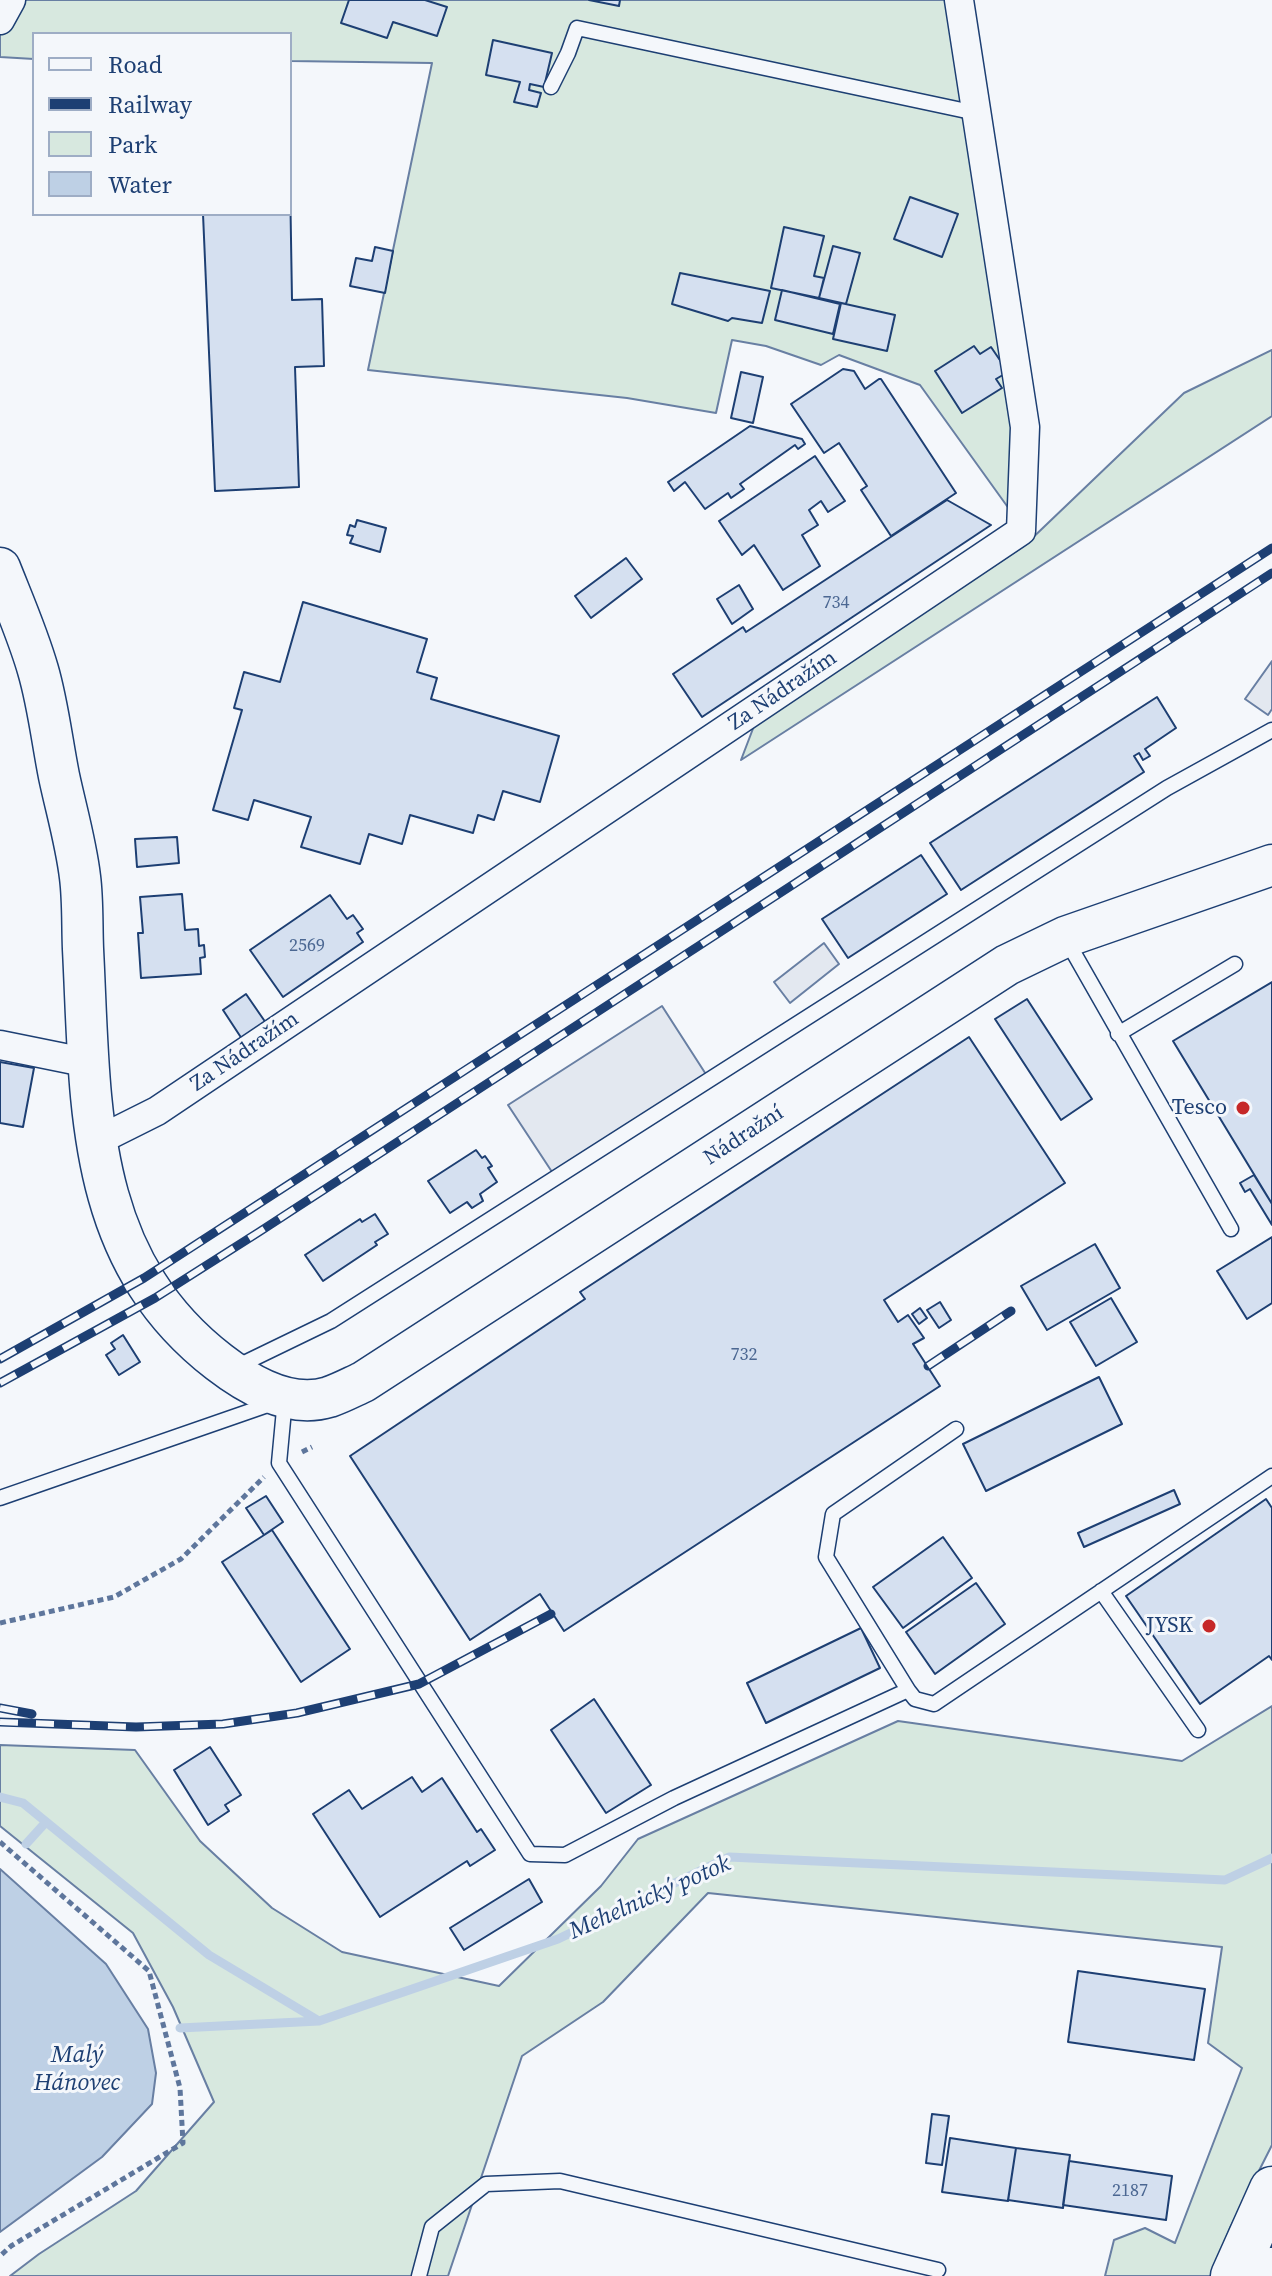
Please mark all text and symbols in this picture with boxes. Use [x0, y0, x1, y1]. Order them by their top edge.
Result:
legend [32, 32, 292, 216]
text: Road [108, 48, 162, 81]
text: Railway [108, 88, 192, 121]
text: Park [108, 128, 157, 161]
text: Water [108, 168, 172, 201]
house number: 734 [823, 592, 849, 614]
street label: Za Nádražím [724, 645, 842, 737]
house number: 2569 [289, 935, 325, 957]
street label: Za Nádražím [186, 1006, 304, 1098]
place label: Tesco [1172, 1095, 1227, 1121]
marker: Tesco [1234, 1099, 1252, 1117]
street label: Nádražní [699, 1100, 789, 1172]
house number: 732 [731, 1344, 757, 1366]
place label: JYSK [1146, 1613, 1193, 1639]
marker: JYSK [1200, 1617, 1218, 1635]
water label: Mehelnický potok [565, 1850, 735, 1946]
water label: Malý Hánovec [34, 2042, 120, 2098]
house number: 2187 [1112, 2180, 1148, 2202]

